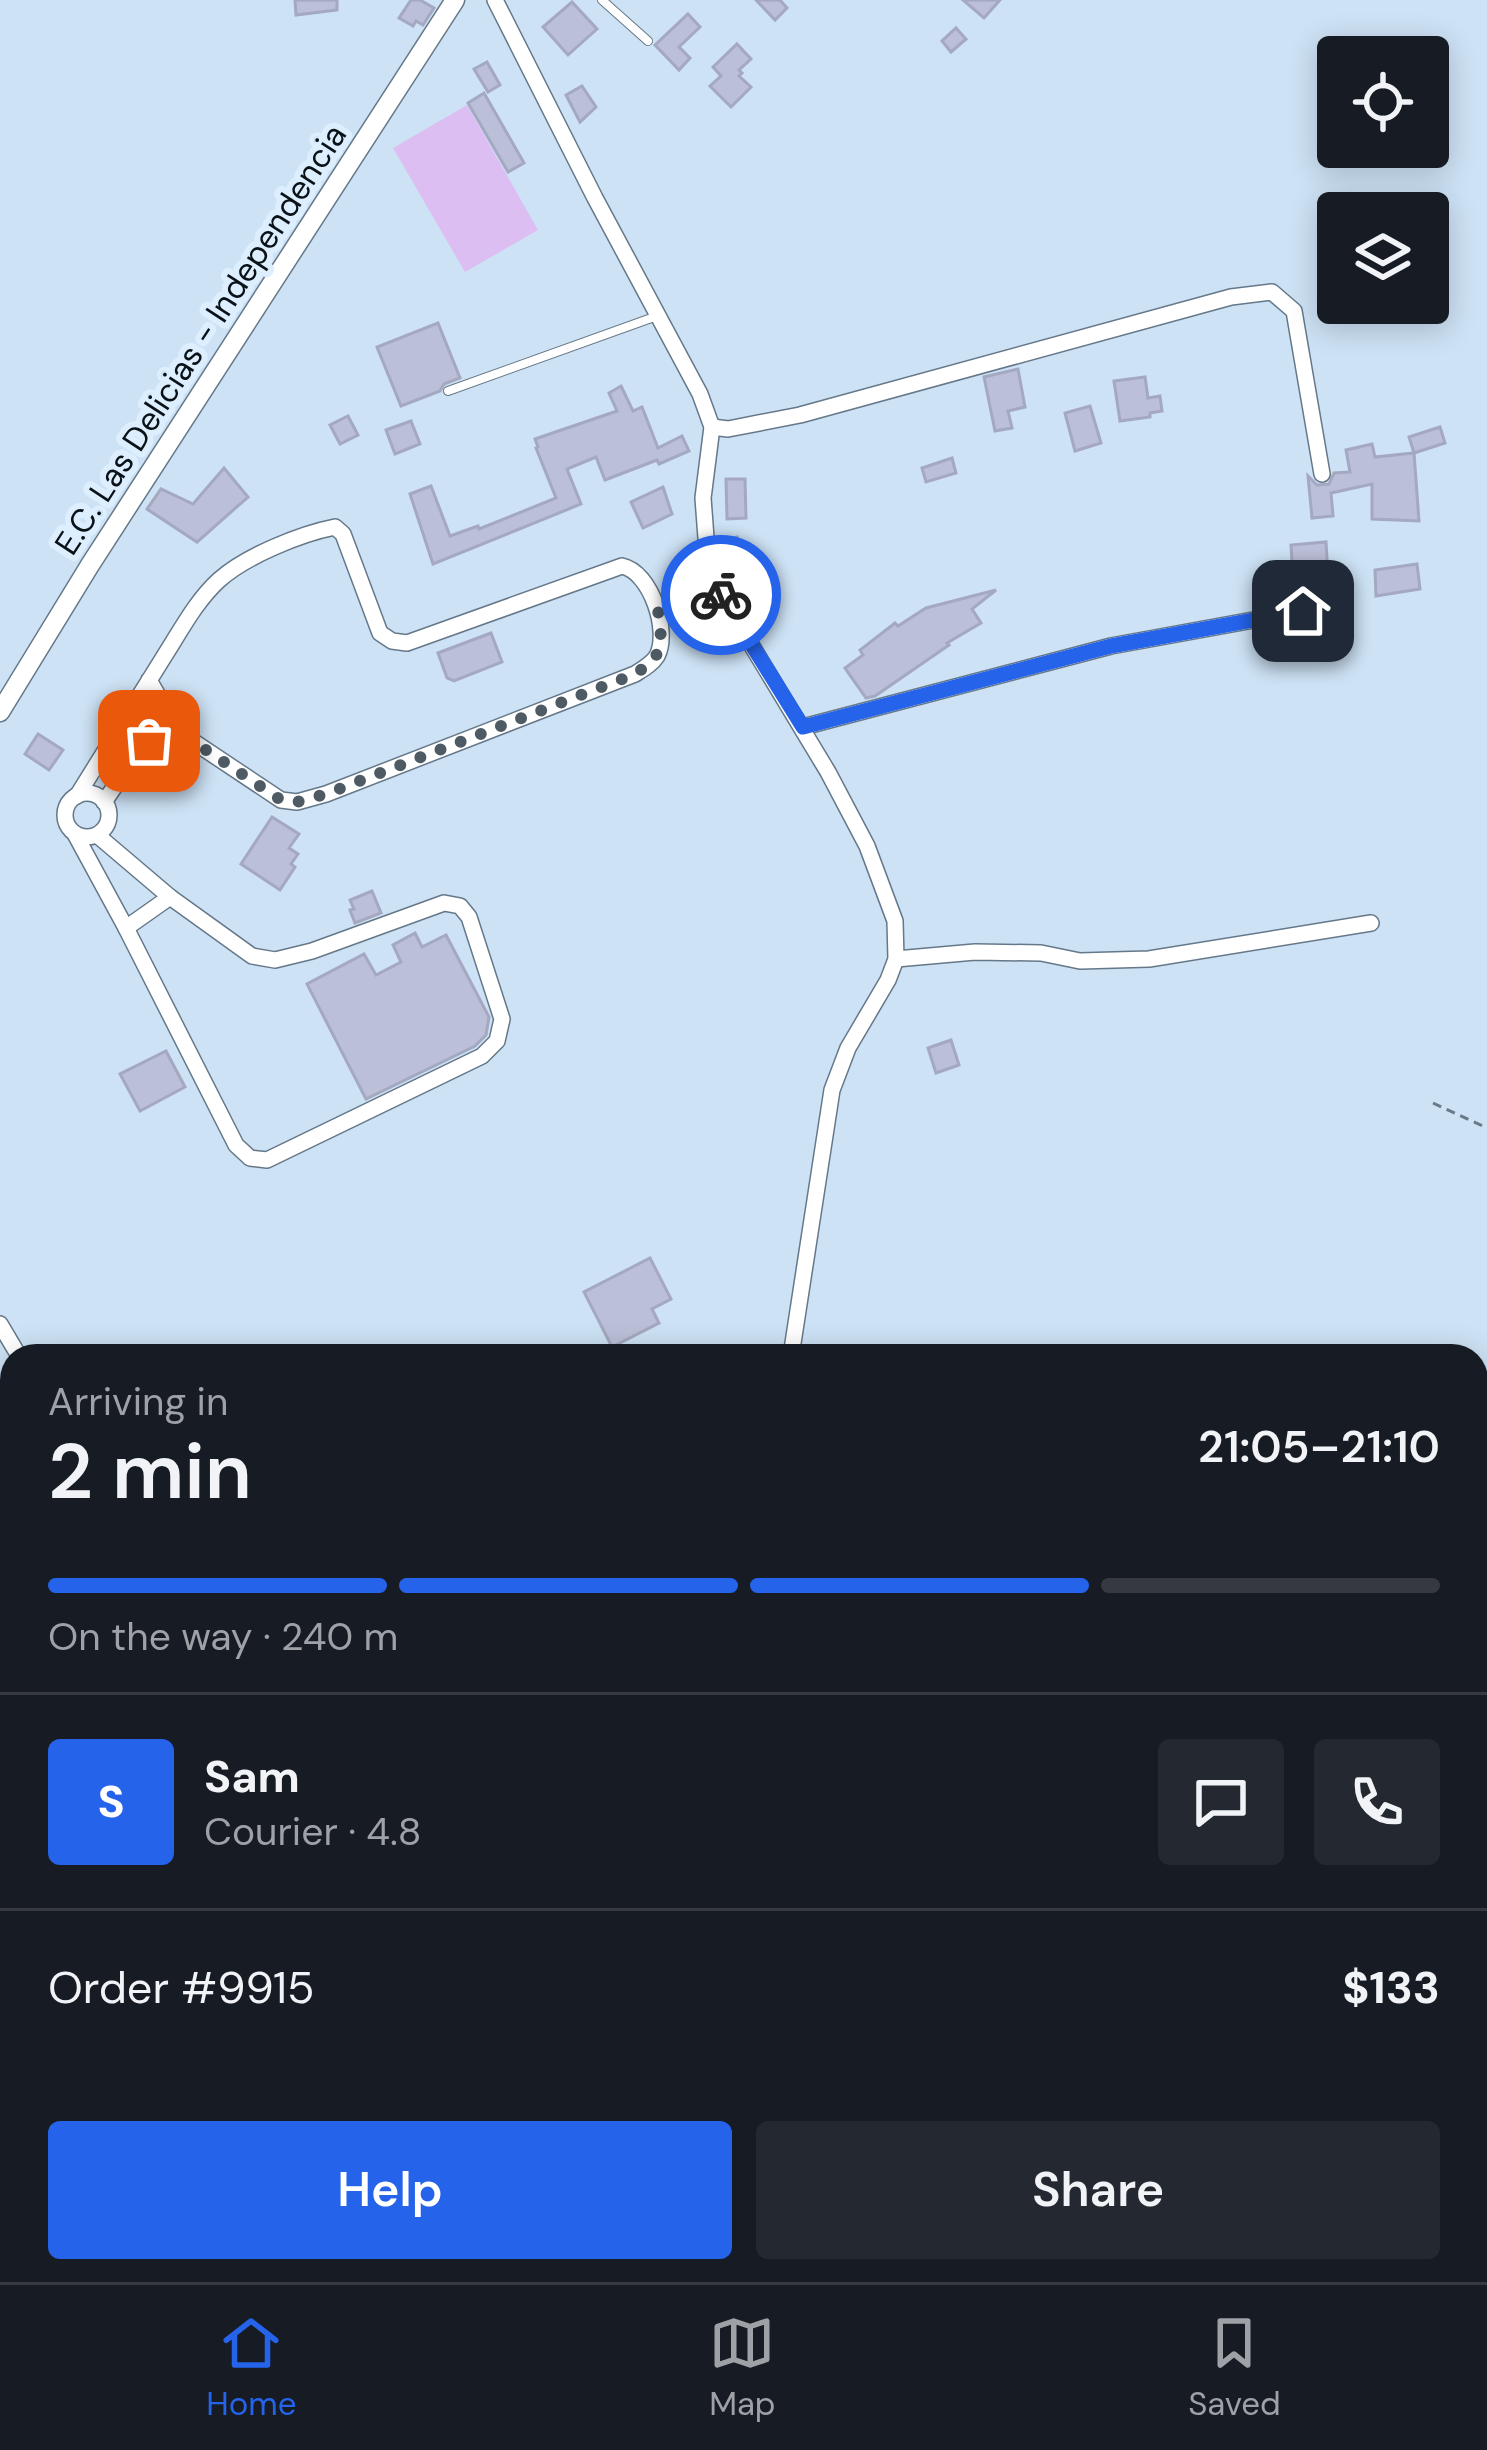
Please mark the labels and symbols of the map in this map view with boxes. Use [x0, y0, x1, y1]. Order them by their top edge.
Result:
street label: E.C. Las Delicias - Independencia [45, 116, 356, 563]
courier [661, 535, 781, 655]
pin [1252, 560, 1354, 662]
pin [98, 690, 200, 792]

